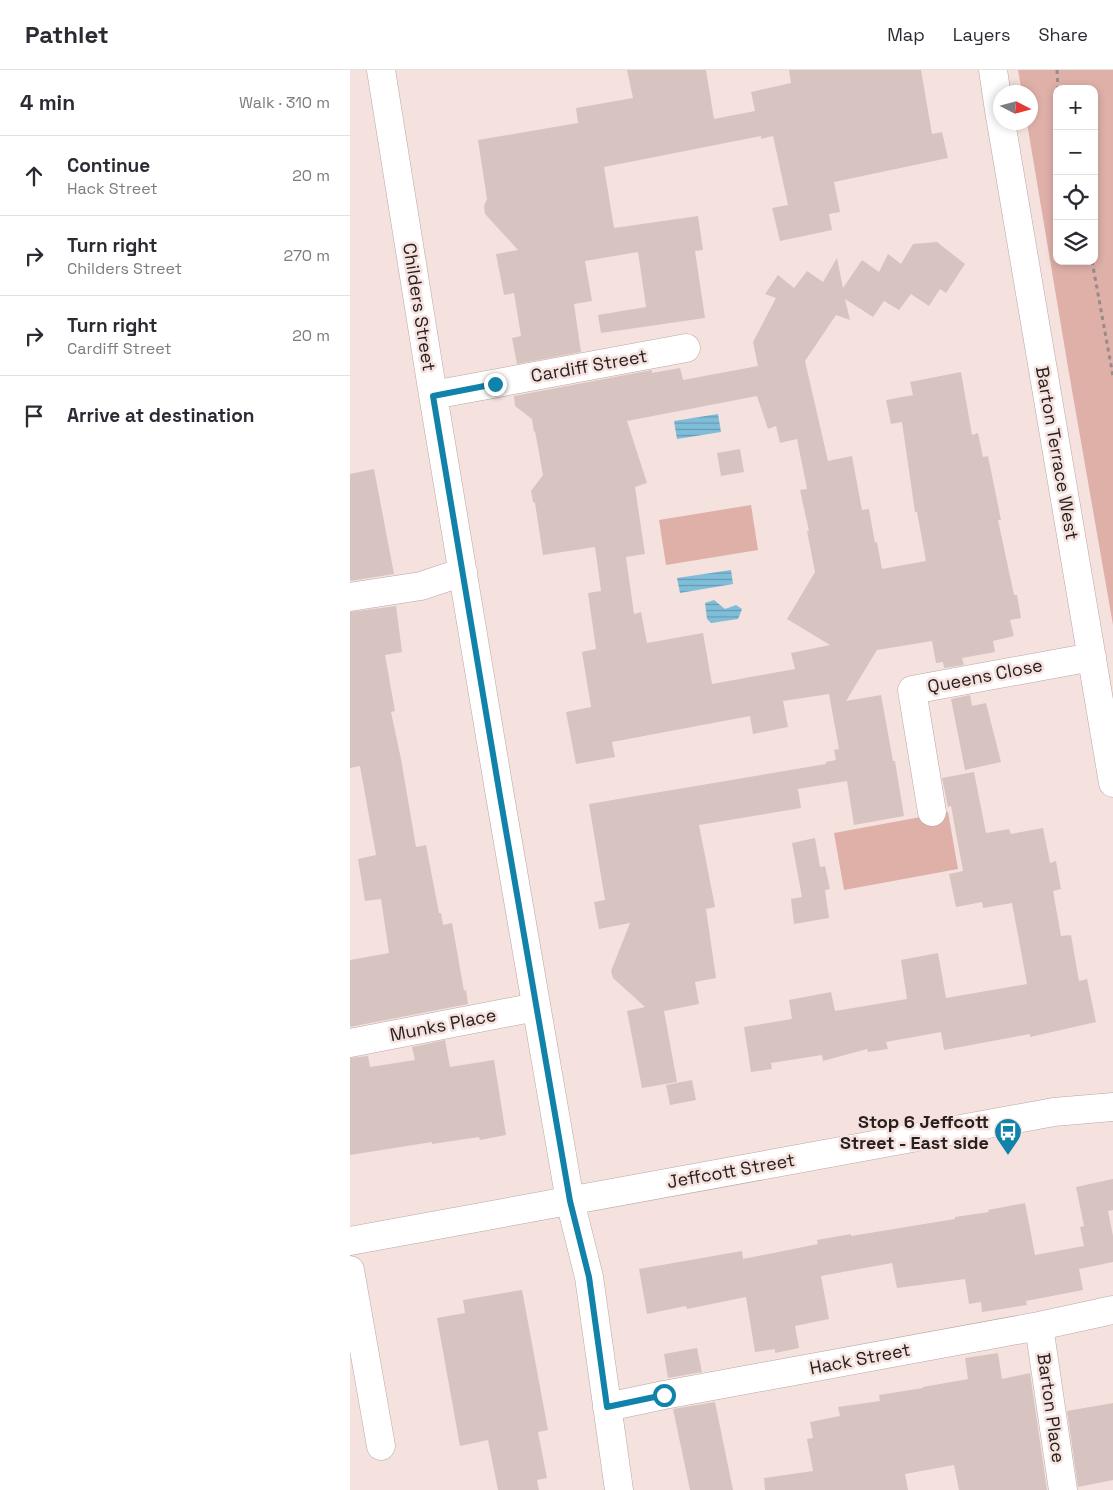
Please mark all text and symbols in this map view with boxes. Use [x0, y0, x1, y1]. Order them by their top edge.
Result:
text: Pathlet [25, 19, 109, 50]
text: Map [887, 23, 925, 46]
text: Layers [953, 23, 1010, 46]
text: Share [1038, 23, 1088, 46]
north arrow [993, 85, 1038, 130]
map controls [1053, 85, 1098, 265]
button: + [1053, 85, 1098, 130]
text: 4 min [20, 89, 75, 116]
text: Walk · 310 m [239, 92, 330, 113]
button: − [1053, 130, 1098, 175]
text: Continue [67, 153, 150, 178]
icon: ahead [20, 162, 48, 190]
text: 20 m [292, 165, 330, 186]
button: locate [1053, 175, 1098, 220]
text: Hack Street [67, 178, 158, 199]
button: layers [1053, 220, 1098, 265]
text: Turn right [67, 233, 157, 258]
street label: Childers Street [398, 241, 441, 373]
icon: right [20, 242, 48, 270]
text: 270 m [283, 245, 330, 266]
text: Childers Street [67, 258, 182, 279]
text: Turn right [67, 313, 157, 338]
icon: right [20, 322, 48, 350]
text: 20 m [292, 325, 330, 346]
text: Cardiff Street [67, 338, 172, 359]
street label: Cardiff Street [529, 344, 649, 387]
street label: Barton Terrace West [1031, 364, 1084, 541]
route end [484, 373, 507, 396]
icon: arrive [20, 402, 48, 430]
text: Arrive at destination [67, 403, 255, 428]
street label: Queens Close [925, 653, 1044, 698]
street label: Munks Place [388, 1003, 498, 1046]
place label: Stop 6 Jeffcott Street - East side [840, 1110, 989, 1154]
bus stop icon: Stop 6 Jeffcott Street - East side [993, 1117, 1023, 1156]
street label: Jeffcott Street [665, 1148, 797, 1193]
street label: Hack Street [808, 1337, 912, 1380]
street label: Barton Place [1032, 1352, 1071, 1464]
route start [653, 1384, 676, 1407]

